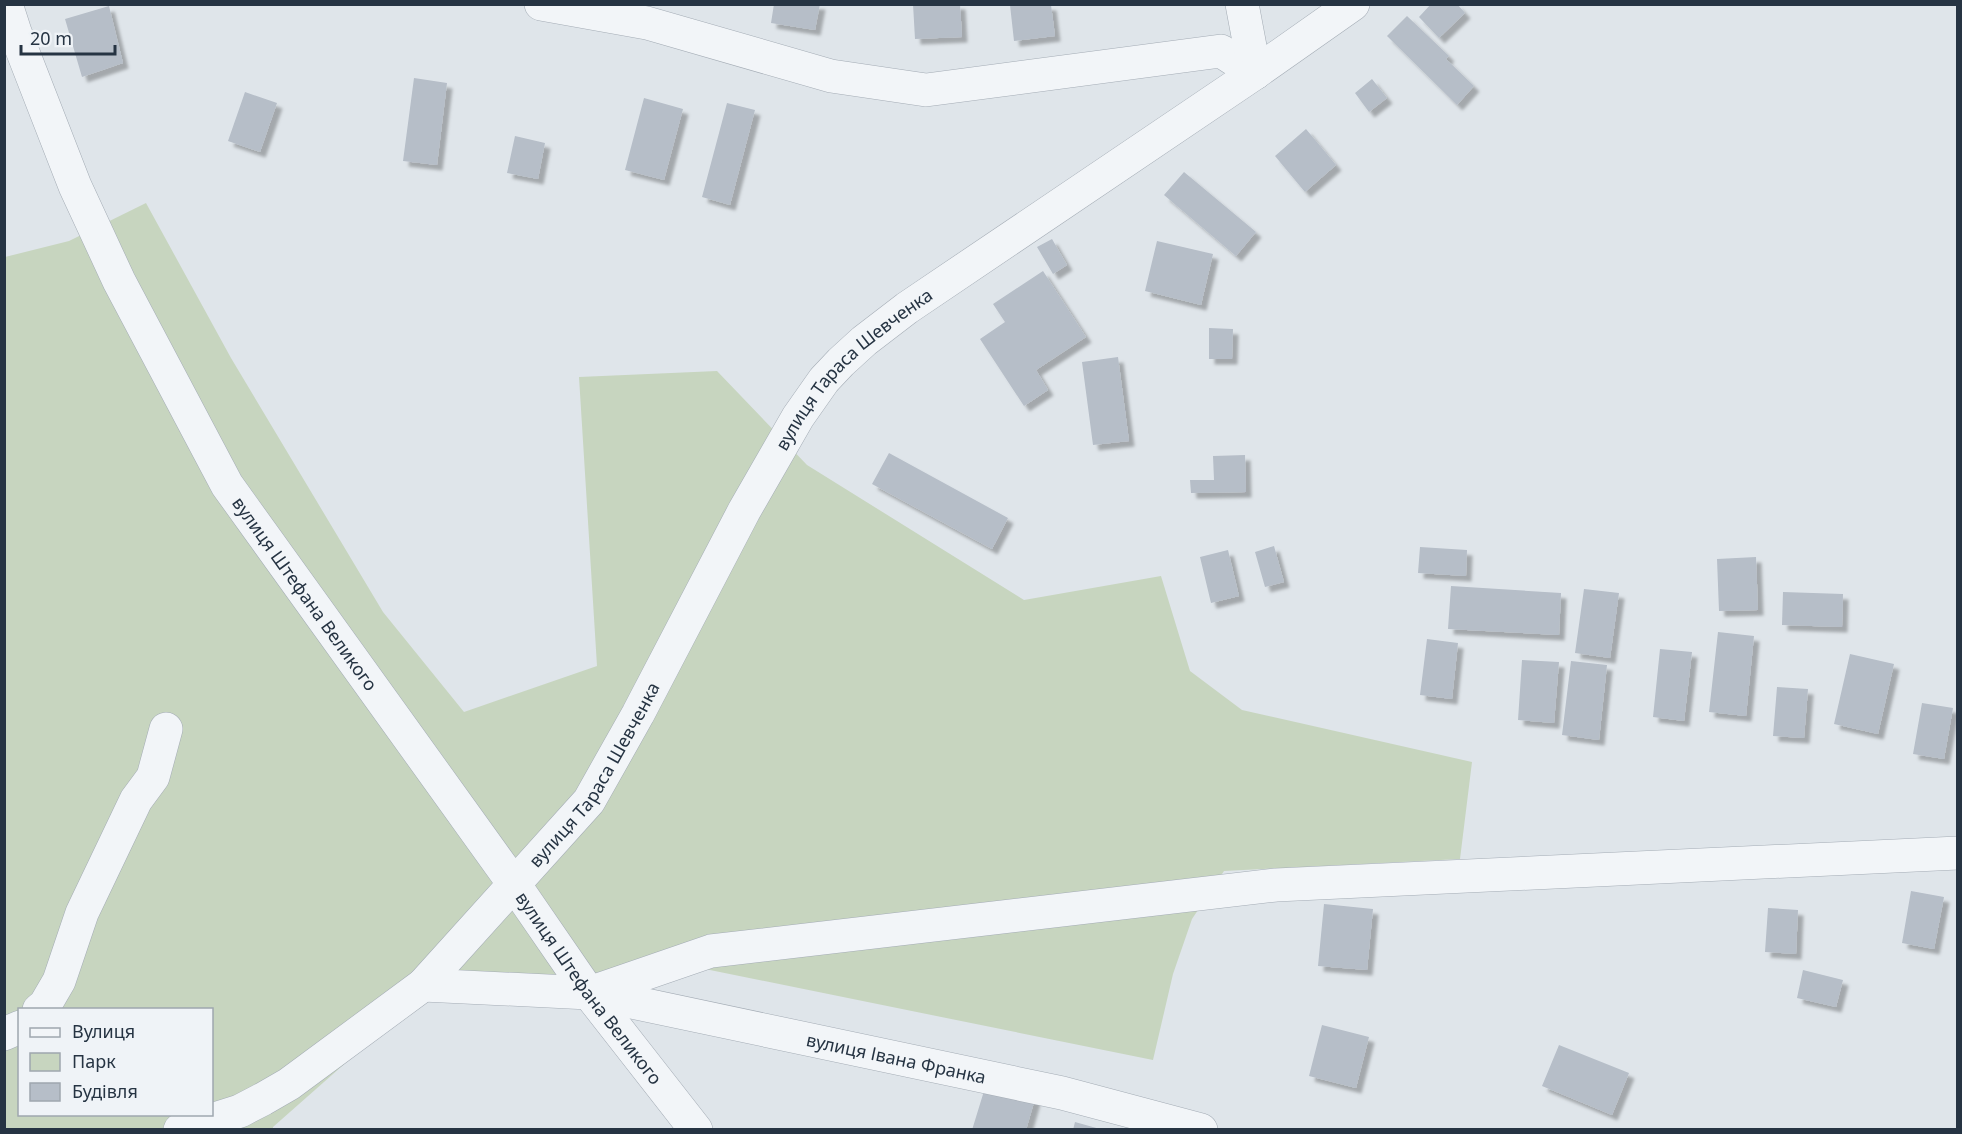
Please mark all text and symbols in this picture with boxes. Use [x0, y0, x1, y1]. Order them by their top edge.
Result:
scale bar [21, 18, 116, 56]
text: 20 m [30, 26, 72, 50]
street label: вулиця Тараса Шевченка [769, 282, 937, 454]
street label: вулиця Штефана Великого [227, 492, 383, 695]
street label: вулиця Тараса Шевченка [523, 678, 665, 872]
street label: вулиця Штефана Великого [511, 887, 668, 1089]
legend [18, 1008, 213, 1116]
text: Вулиця [72, 1019, 135, 1043]
street label: вулиця Івана Франка [804, 1027, 988, 1089]
text: Парк [72, 1049, 116, 1073]
text: Будівля [72, 1079, 138, 1103]

